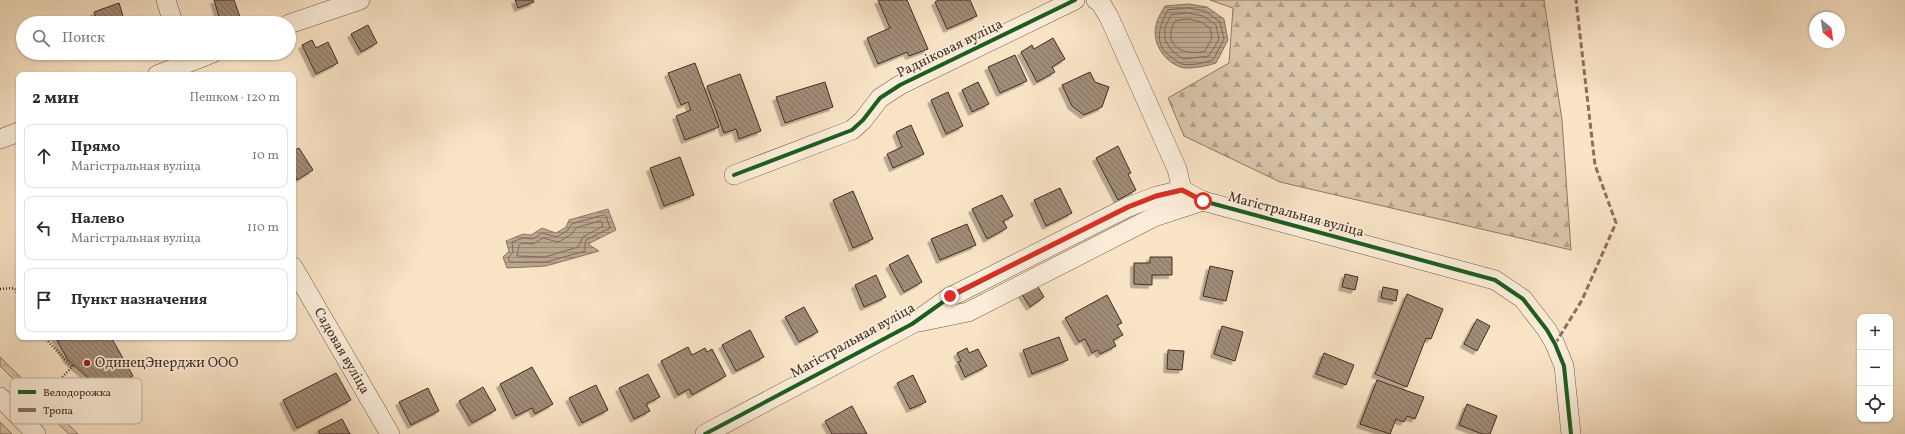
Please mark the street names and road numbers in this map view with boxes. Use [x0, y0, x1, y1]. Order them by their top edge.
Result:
street label: Радніковая вуліца [894, 15, 1006, 83]
street label: Магістральная вуліца [1226, 188, 1366, 242]
street label: Магістральная вуліца [787, 299, 919, 383]
street label: Садовая вуліца [309, 304, 374, 398]

